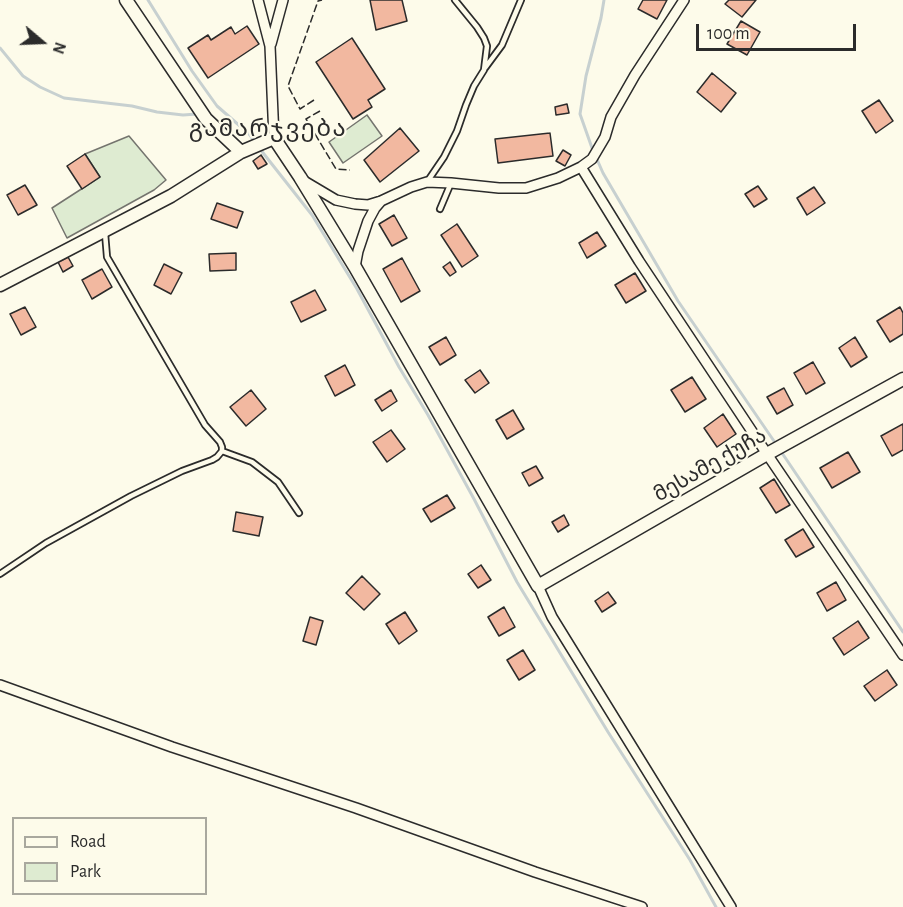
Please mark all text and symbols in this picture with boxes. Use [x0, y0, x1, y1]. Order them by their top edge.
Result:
north arrow [12, 12, 72, 72]
scale bar [699, 12, 860, 50]
text: 100 m [707, 25, 750, 43]
text: N [50, 40, 68, 56]
district label: გამარჯვება [189, 115, 347, 143]
street label: მესამე ქუჩა [649, 423, 771, 507]
legend [12, 817, 207, 895]
text: Road [70, 833, 106, 851]
text: Park [70, 863, 101, 881]

